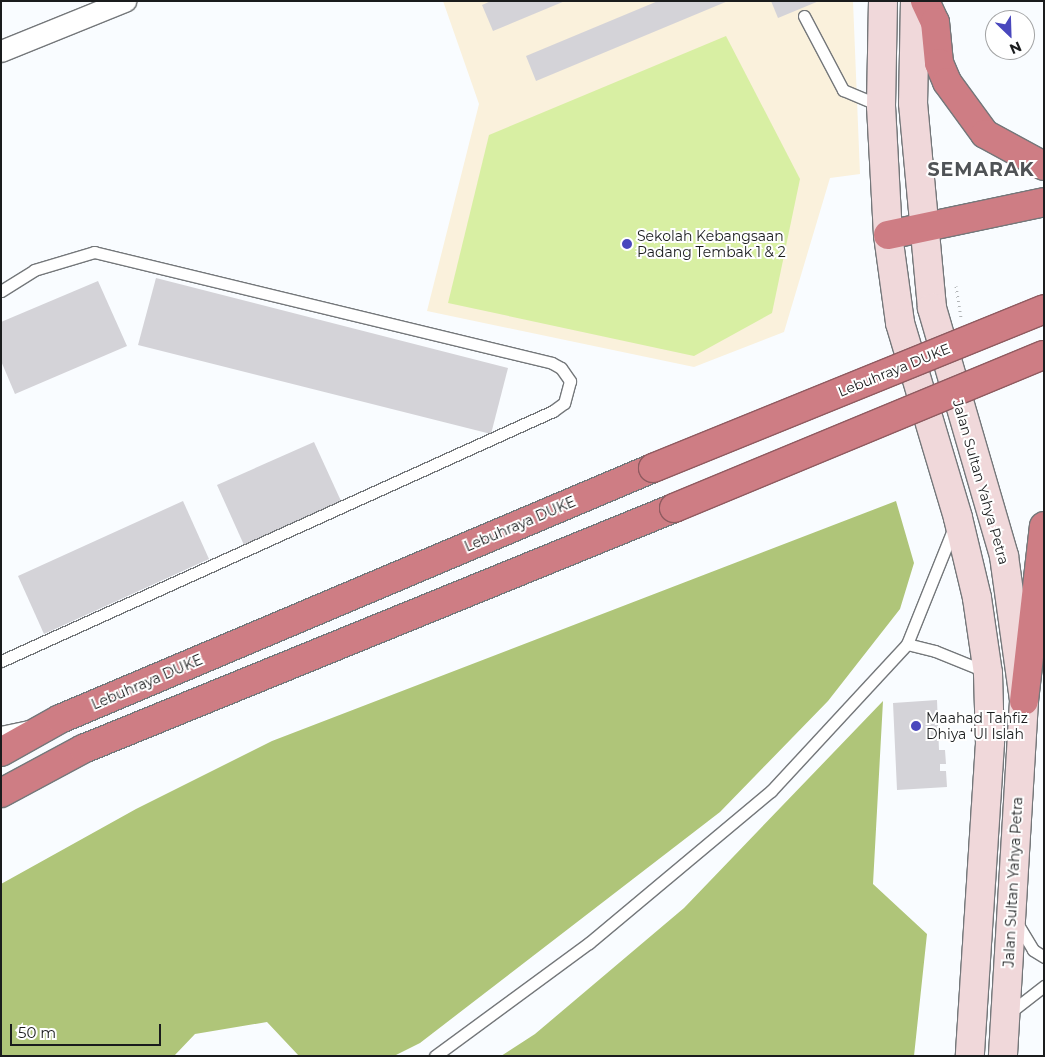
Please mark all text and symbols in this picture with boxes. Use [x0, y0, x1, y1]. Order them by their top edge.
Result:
north arrow [985, 10, 1035, 60]
text: N [1007, 37, 1025, 58]
district label: SEMARAK [927, 159, 1035, 181]
place label: Sekolah Kebangsaan Padang Tembak 1 & 2 [637, 228, 786, 260]
marker: Sekolah Kebangsaan Padang Tembak 1 & 2 [621, 238, 633, 250]
street label: Lebuhraya DUKE [836, 340, 952, 400]
street label: Jalan Sultan Yahya Petra [949, 398, 1013, 566]
street label: Lebuhraya DUKE [462, 493, 578, 555]
street label: Lebuhraya DUKE [89, 651, 205, 713]
place label: Maahad Tahfiz Dhiya ‘Ul Islah [926, 710, 1028, 742]
marker: Maahad Tahfiz Dhiya ‘Ul Islah [910, 720, 922, 732]
street label: Jalan Sultan Yahya Petra [1000, 796, 1026, 968]
scale bar [12, 1014, 164, 1046]
text: 50 m [18, 1023, 56, 1042]

